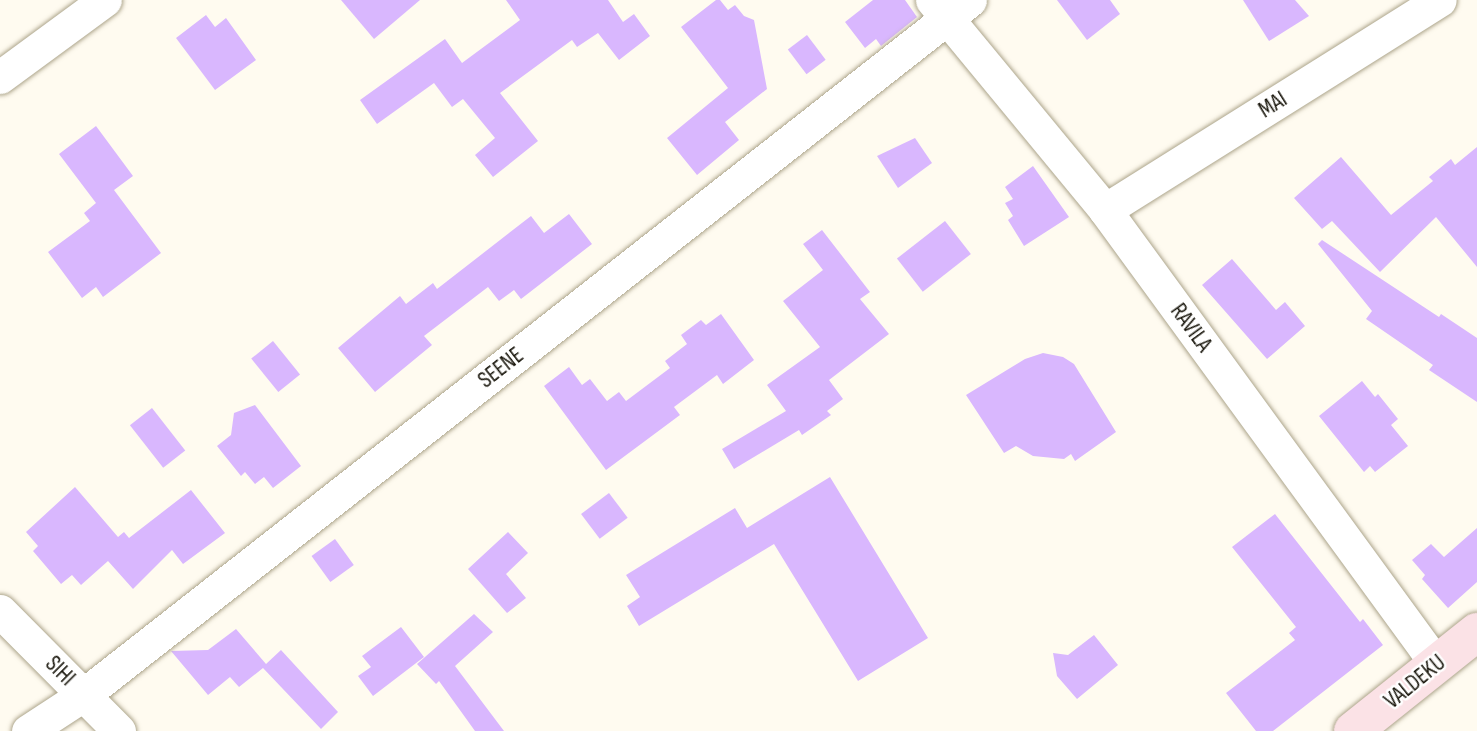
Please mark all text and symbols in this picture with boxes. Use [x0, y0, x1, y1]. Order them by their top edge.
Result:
street label: MAI [1254, 86, 1292, 124]
street label: RAVILA [1164, 298, 1218, 358]
street label: SEENE [473, 342, 529, 394]
street label: VALDEKU [1379, 649, 1451, 715]
street label: SIHI [39, 650, 81, 692]

